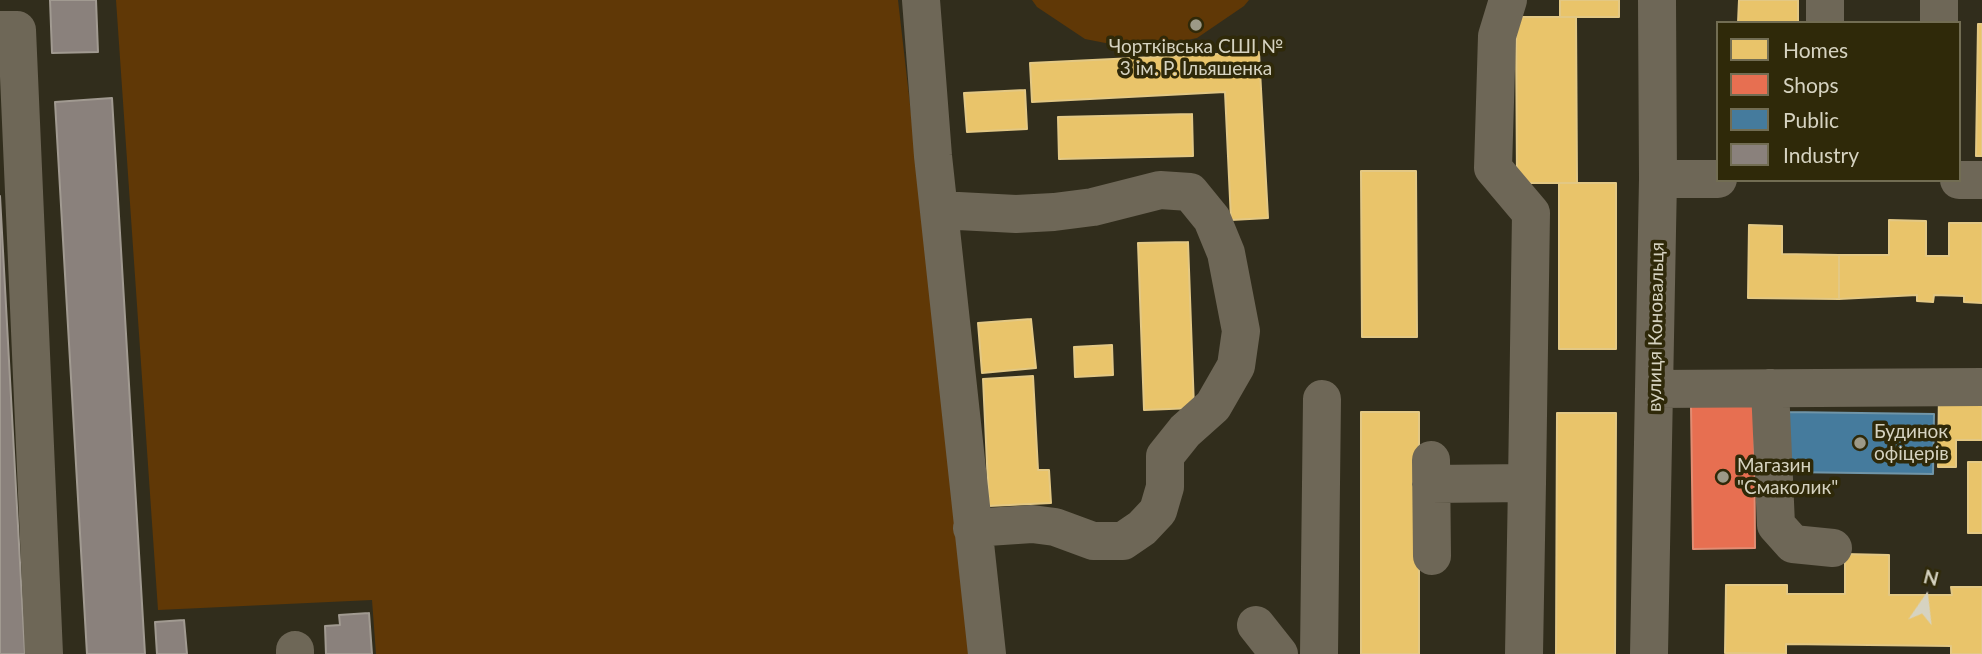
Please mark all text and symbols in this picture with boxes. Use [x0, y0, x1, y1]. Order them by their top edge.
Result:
marker: Чортківська СШІ № 3 ім. Р. Ільяшенка [1188, 17, 1204, 33]
legend [1716, 21, 1961, 182]
place label: Чортківська СШІ № 3 ім. Р. Ільяшенка [1109, 36, 1283, 80]
text: Homes [1783, 37, 1848, 62]
text: Shops [1783, 72, 1839, 97]
text: Public [1783, 107, 1839, 132]
text: Industry [1783, 142, 1859, 167]
street label: вулиця Коновальця [1643, 242, 1669, 412]
place label: Будинок офіцерів [1874, 421, 1949, 465]
marker: Будинок офіцерів [1852, 435, 1868, 451]
place label: Магазин "Смаколик" [1737, 455, 1838, 499]
marker: Магазин "Смаколик" [1715, 469, 1731, 485]
north arrow [1891, 563, 1961, 633]
text: N [1921, 564, 1941, 590]

